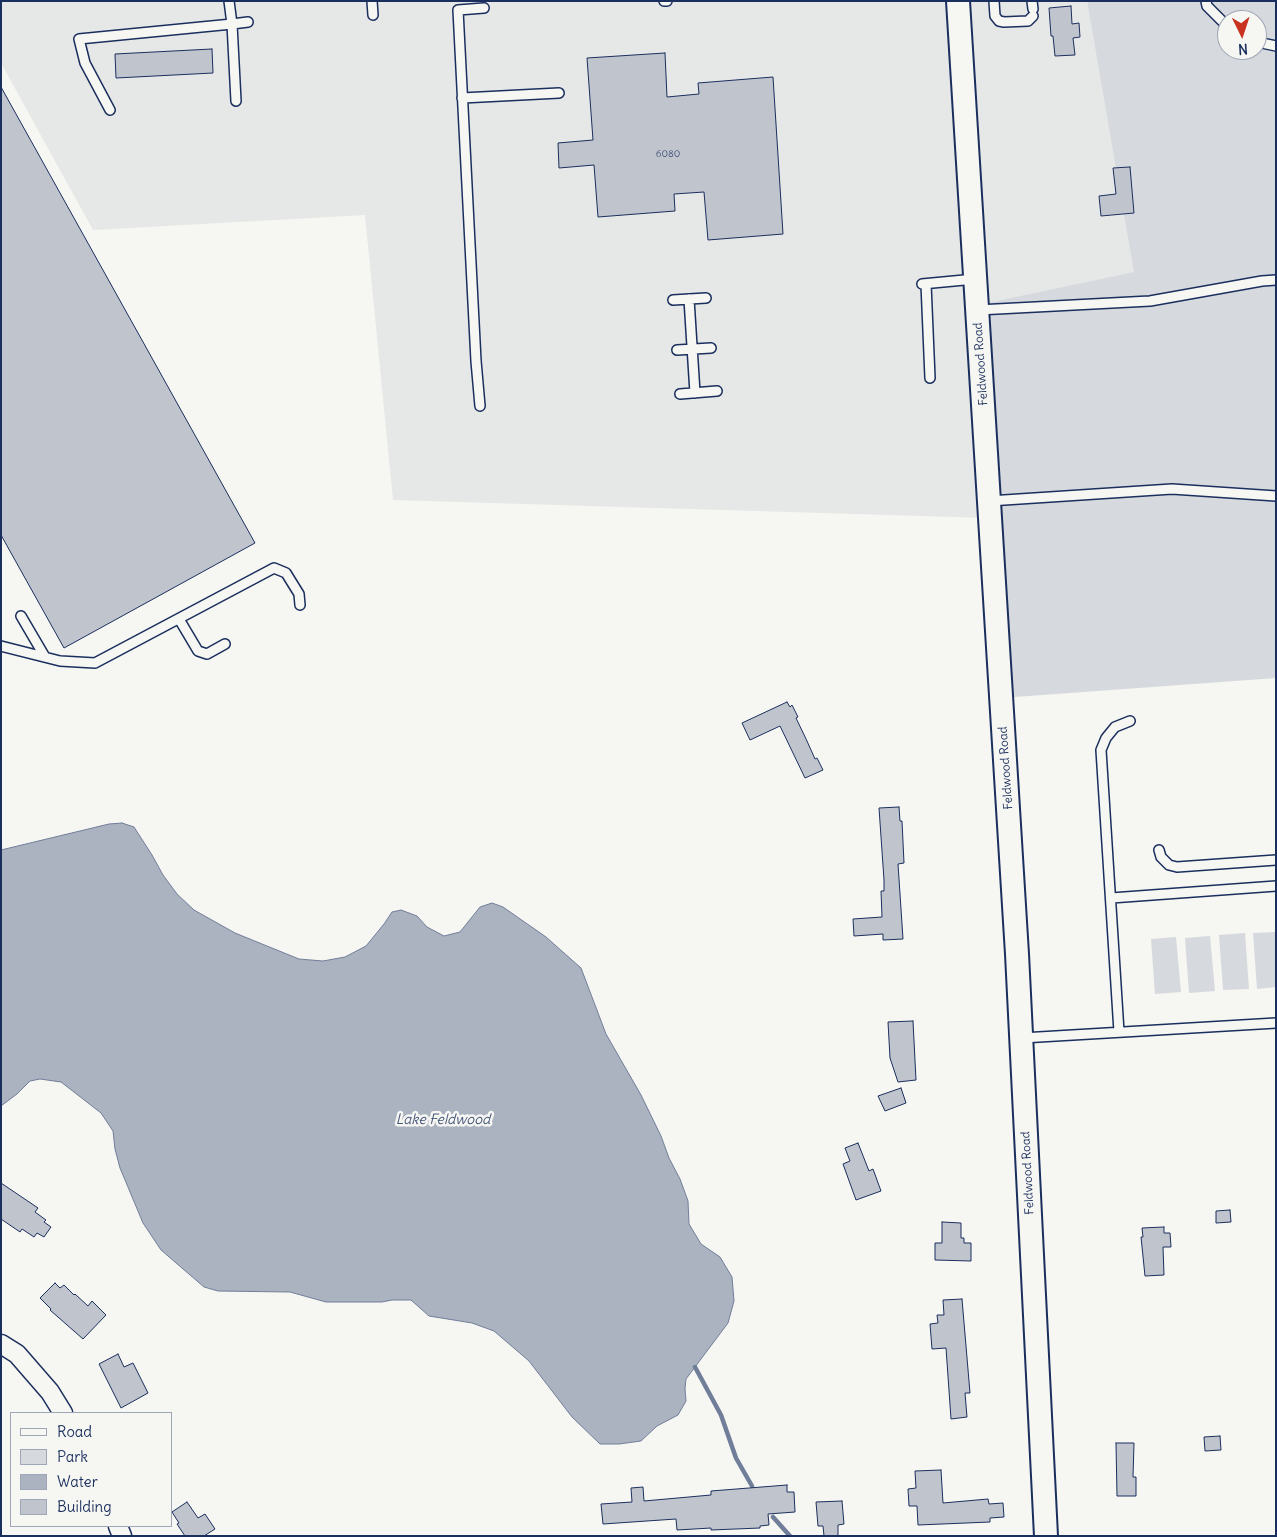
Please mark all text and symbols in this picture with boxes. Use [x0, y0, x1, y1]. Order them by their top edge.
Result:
north arrow [1217, 10, 1267, 60]
text: N [1238, 40, 1248, 58]
house number: 6080 [656, 148, 680, 160]
street label: Feldwood Road [971, 322, 991, 406]
street label: Feldwood Road [996, 726, 1016, 810]
water label: Lake Feldwood [396, 1112, 490, 1128]
street label: Feldwood Road [1019, 1131, 1037, 1215]
legend [10, 1412, 172, 1527]
text: Road [57, 1422, 92, 1441]
text: Park [57, 1447, 88, 1466]
text: Water [57, 1472, 98, 1491]
text: Building [57, 1497, 112, 1516]

